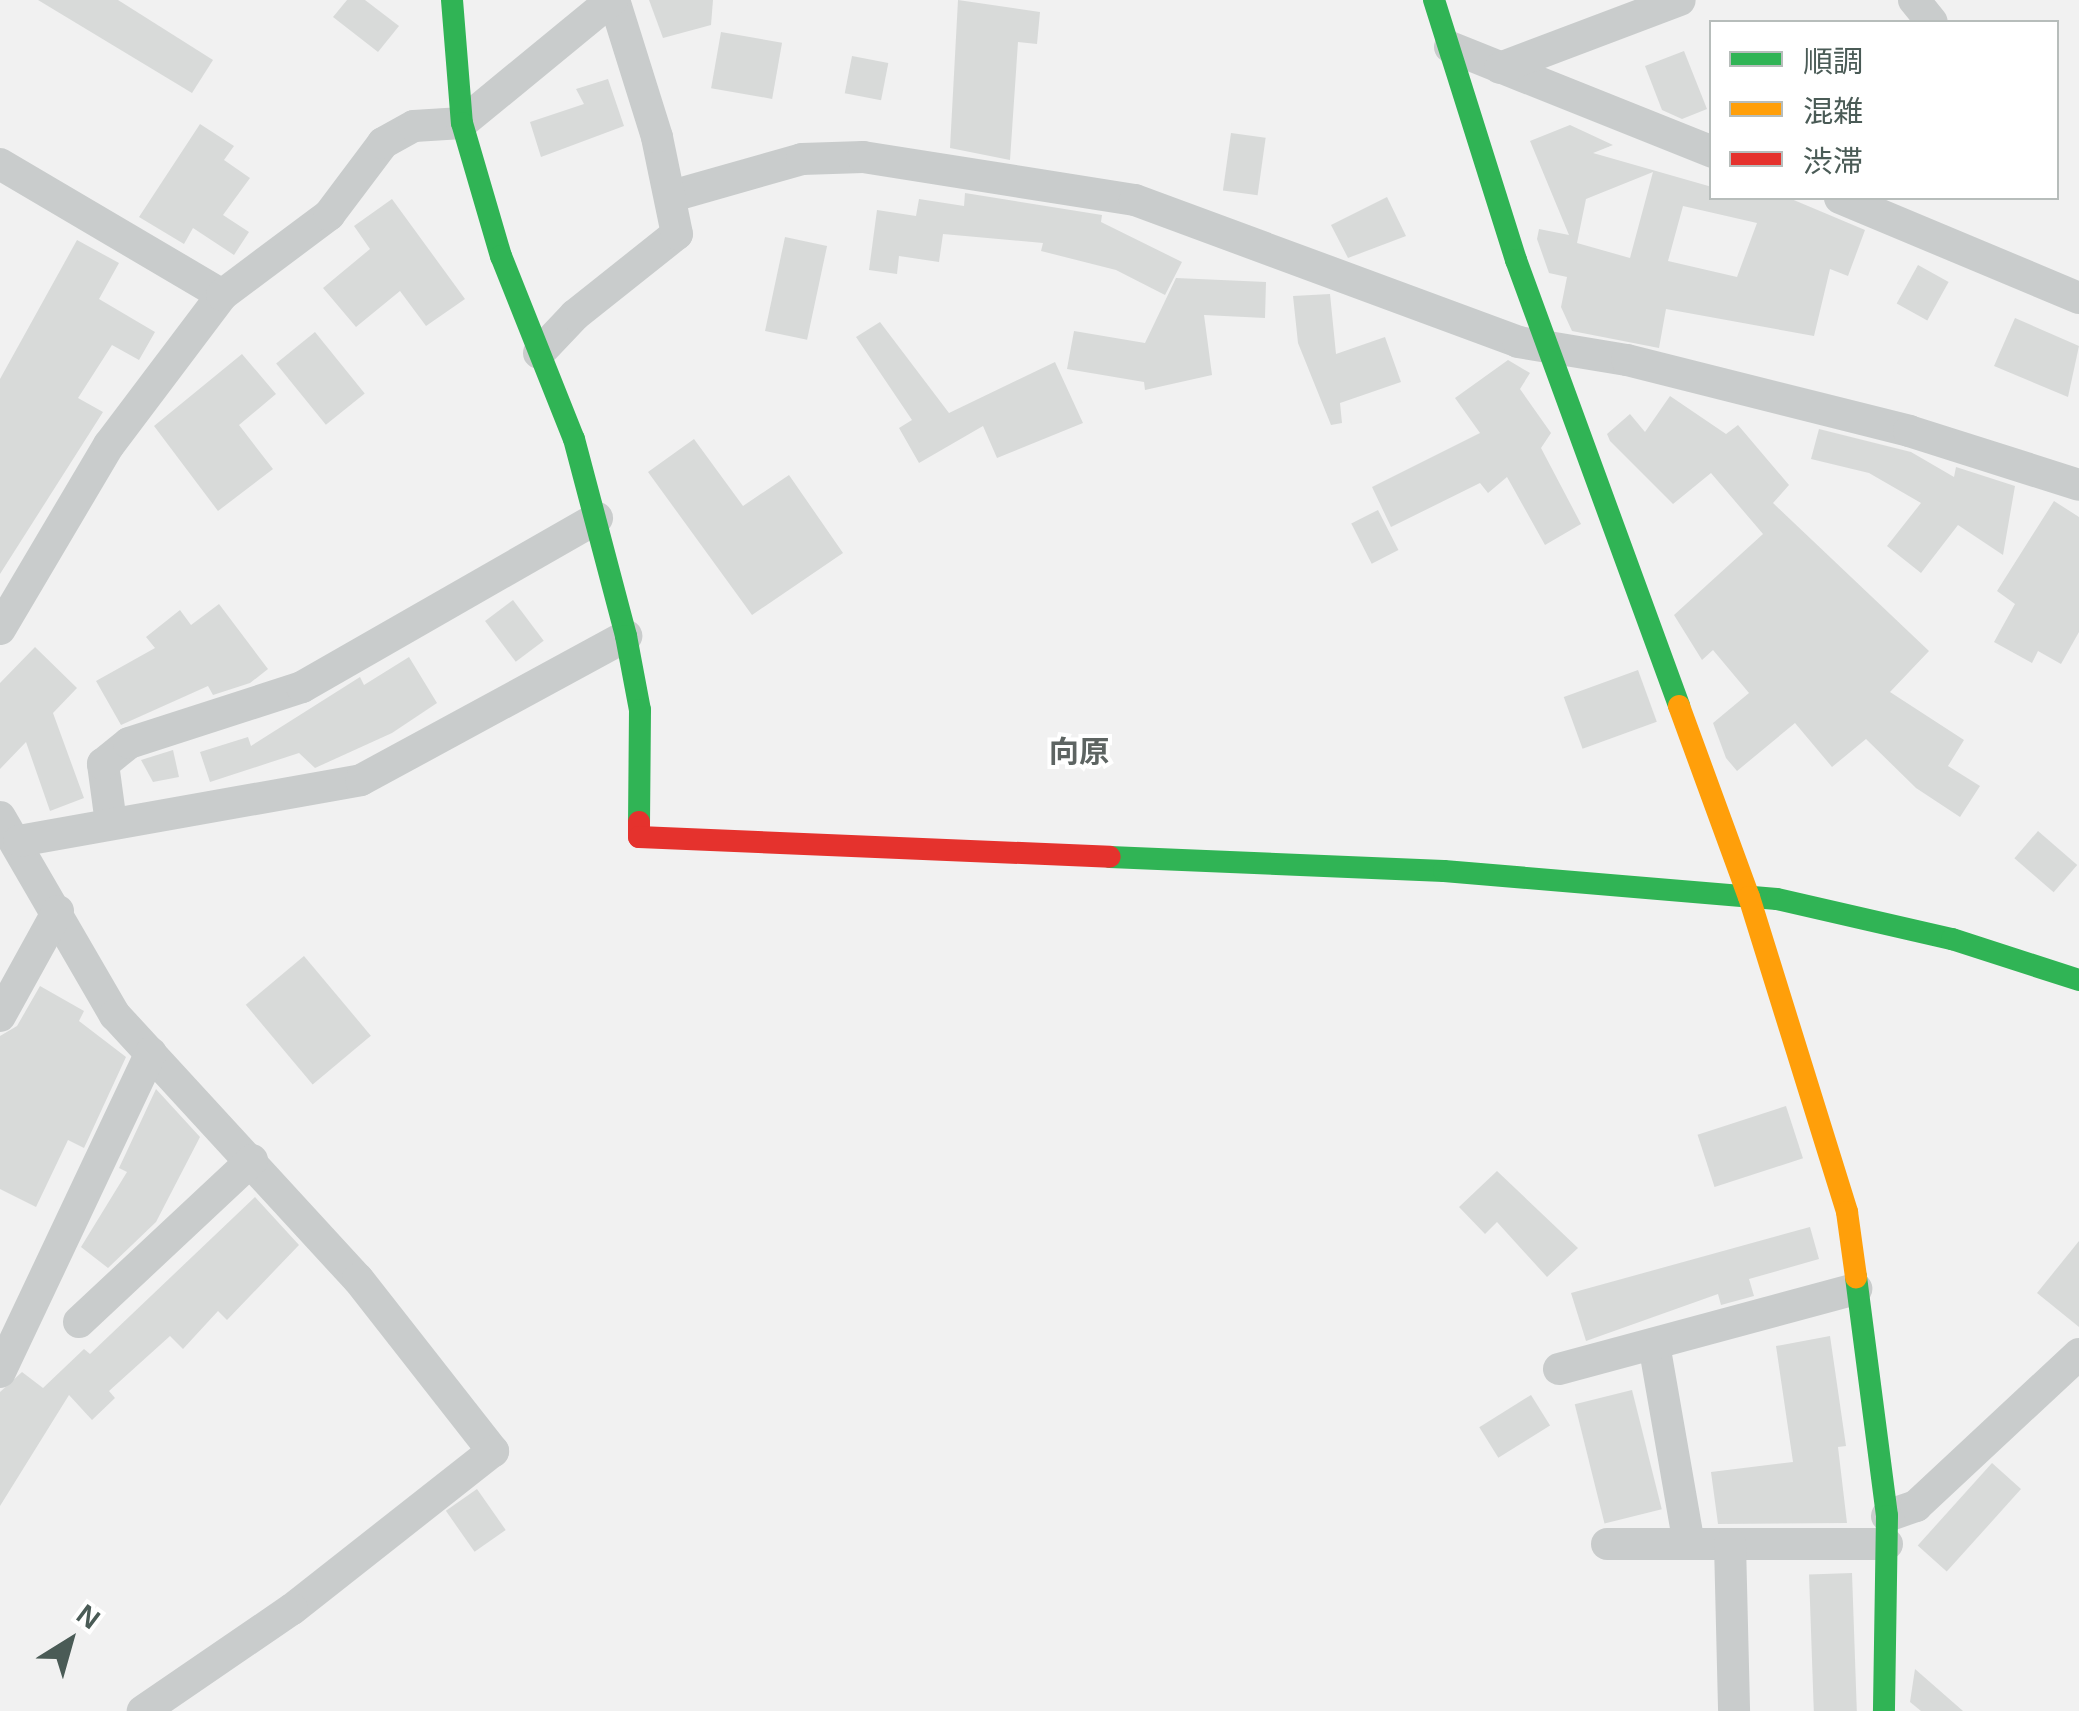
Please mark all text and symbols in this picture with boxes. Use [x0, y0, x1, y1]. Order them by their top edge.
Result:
legend [1709, 20, 2059, 200]
text: 順調 [1803, 45, 1863, 78]
text: 混雑 [1803, 95, 1863, 128]
text: 渋滞 [1803, 145, 1863, 178]
district label: 向原 [1049, 734, 1109, 770]
north arrow [20, 1591, 120, 1691]
text: N [71, 1598, 106, 1635]

